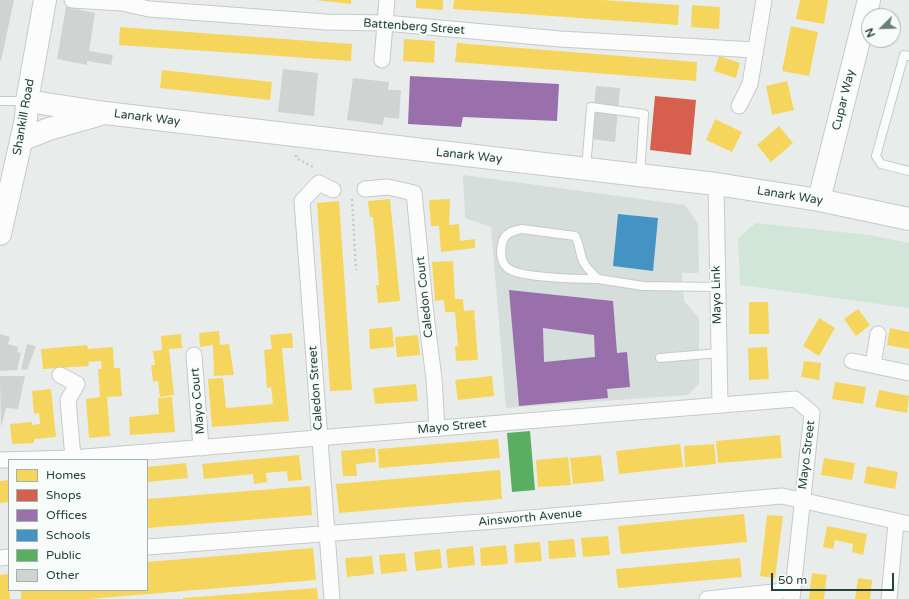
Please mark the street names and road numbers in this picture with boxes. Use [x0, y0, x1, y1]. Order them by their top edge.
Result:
street label: Battenberg Street [363, 16, 465, 38]
street label: Cupar Way [829, 68, 859, 132]
street label: Shankill Road [10, 78, 38, 156]
street label: Lanark Way [113, 107, 181, 129]
street label: Lanark Way [435, 145, 503, 167]
street label: Lanark Way [756, 184, 824, 208]
street label: Caledon Court [414, 255, 436, 339]
street label: Mayo Link [709, 266, 725, 324]
street label: Caledon Street [306, 345, 326, 431]
street label: Mayo Court [188, 367, 208, 435]
street label: Mayo Street [417, 417, 487, 437]
street label: Mayo Street [796, 420, 818, 490]
street label: Ainsworth Avenue [477, 506, 583, 530]

